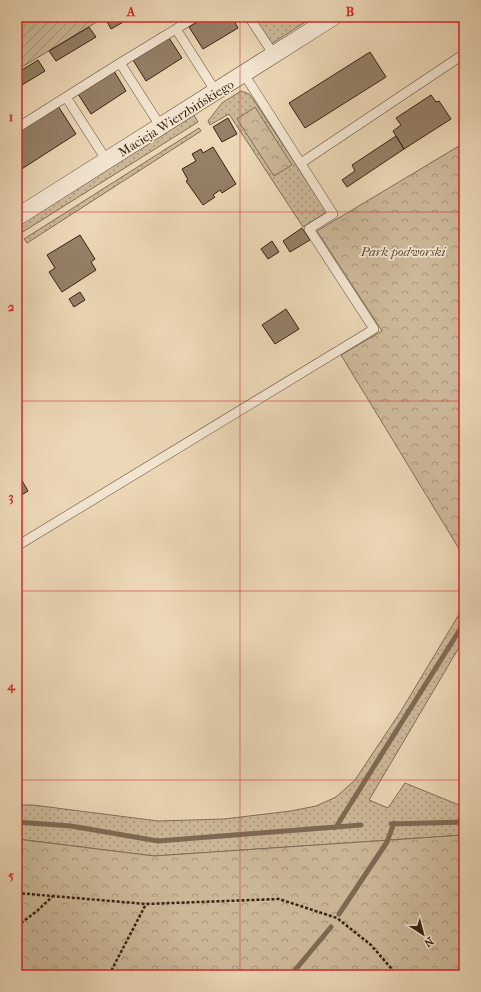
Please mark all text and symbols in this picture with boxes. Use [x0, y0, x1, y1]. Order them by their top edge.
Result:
text: A [126, 4, 136, 19]
text: B [346, 4, 355, 19]
street label: Macieja Wierzbińskiego [115, 76, 237, 160]
text: 1 [9, 109, 14, 124]
park label: Park podworski [360, 244, 447, 259]
text: 2 [8, 299, 15, 314]
text: 3 [8, 489, 14, 505]
text: 4 [6, 678, 16, 694]
text: 5 [8, 868, 14, 883]
north arrow [403, 914, 443, 954]
text: N [421, 934, 436, 950]

